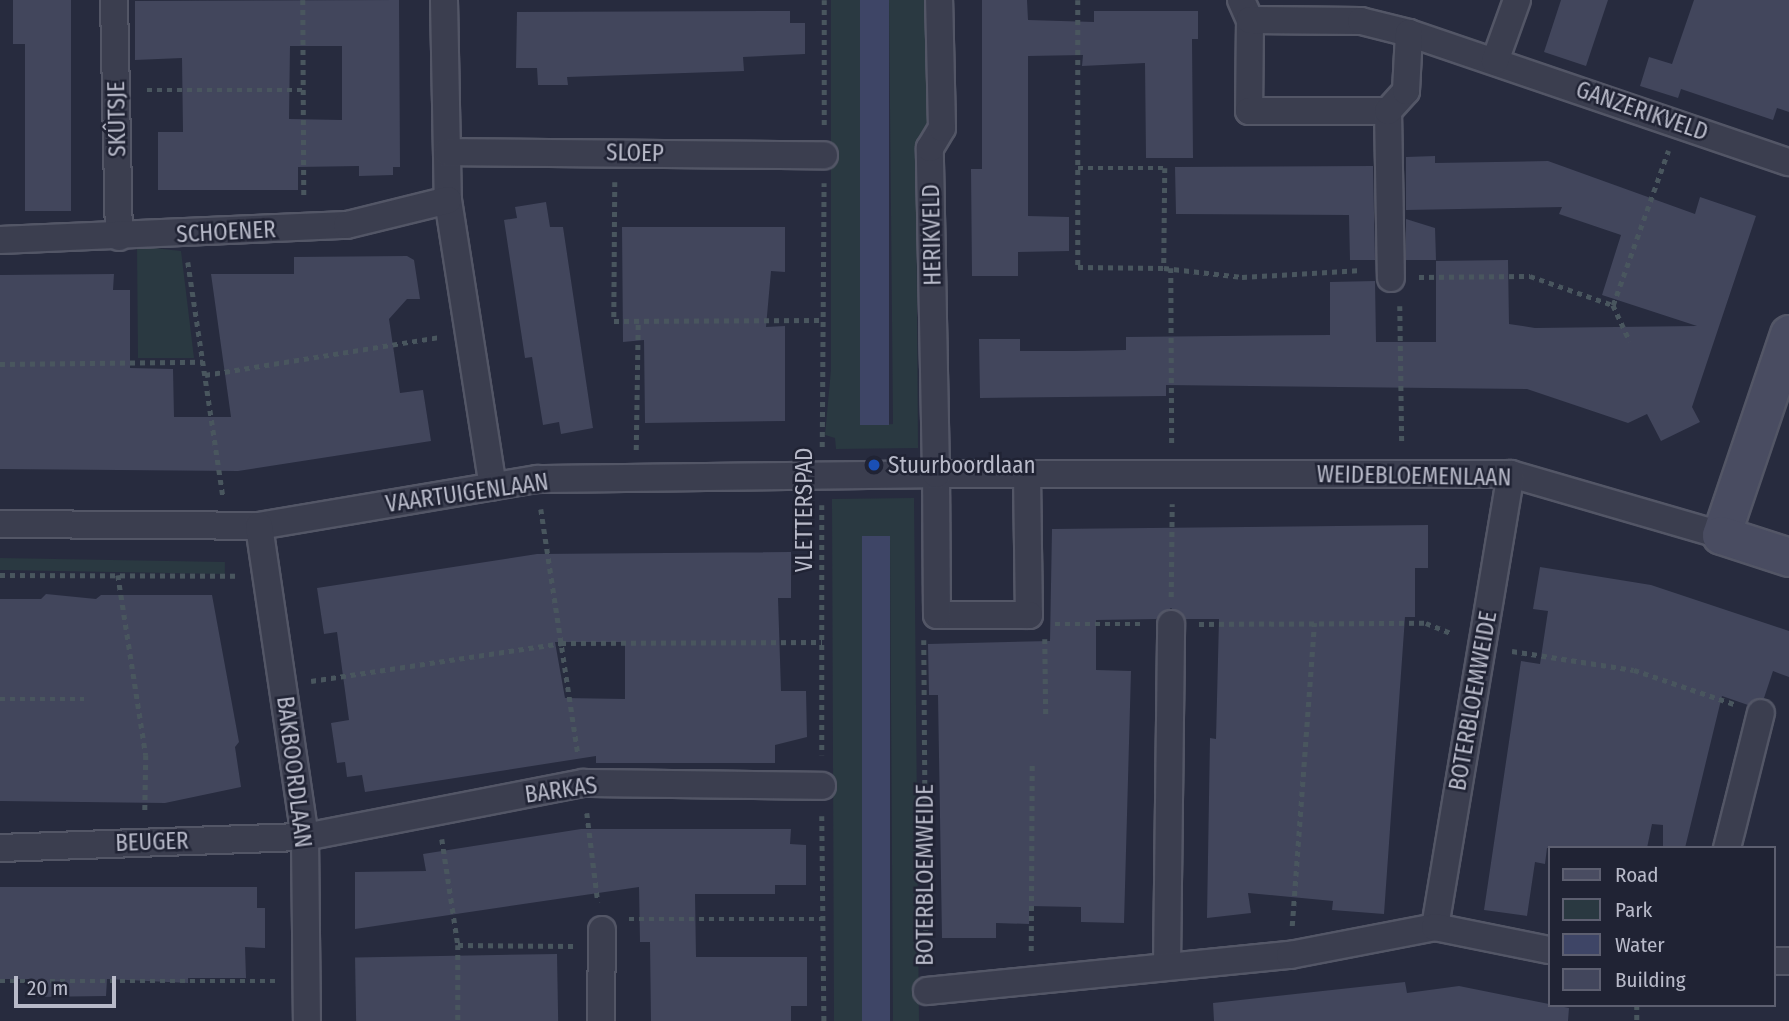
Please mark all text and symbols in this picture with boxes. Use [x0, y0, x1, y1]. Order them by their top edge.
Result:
street label: GANZERIKVELD [1572, 76, 1712, 146]
street label: SKÛTSJE [103, 81, 131, 157]
street label: SLOEP [606, 139, 664, 167]
street label: HERIKVELD [917, 184, 947, 286]
street label: SCHOENER [176, 216, 276, 248]
street label: VLETTERSPAD [790, 448, 818, 572]
place label: Stuurboordlaan [888, 451, 1036, 479]
marker: Stuurboordlaan [866, 457, 882, 473]
street label: WEIDEBLOEMENLAAN [1316, 461, 1512, 491]
street label: VAARTUIGENLAAN [384, 468, 550, 518]
street label: BOTERBLOEMWEIDE [1444, 609, 1502, 793]
street label: BAKBOORDLAAN [271, 695, 317, 849]
street label: BARKAS [523, 771, 599, 809]
street label: BOTERBLOEMWEIDE [911, 784, 939, 966]
street label: BEUGER [115, 827, 189, 857]
legend [1548, 846, 1775, 1007]
text: Road [1615, 862, 1659, 888]
text: Park [1615, 897, 1652, 923]
text: Water [1615, 932, 1665, 958]
scale bar [18, 962, 119, 1006]
text: Building [1615, 967, 1686, 993]
text: 20 m [27, 975, 68, 1001]

